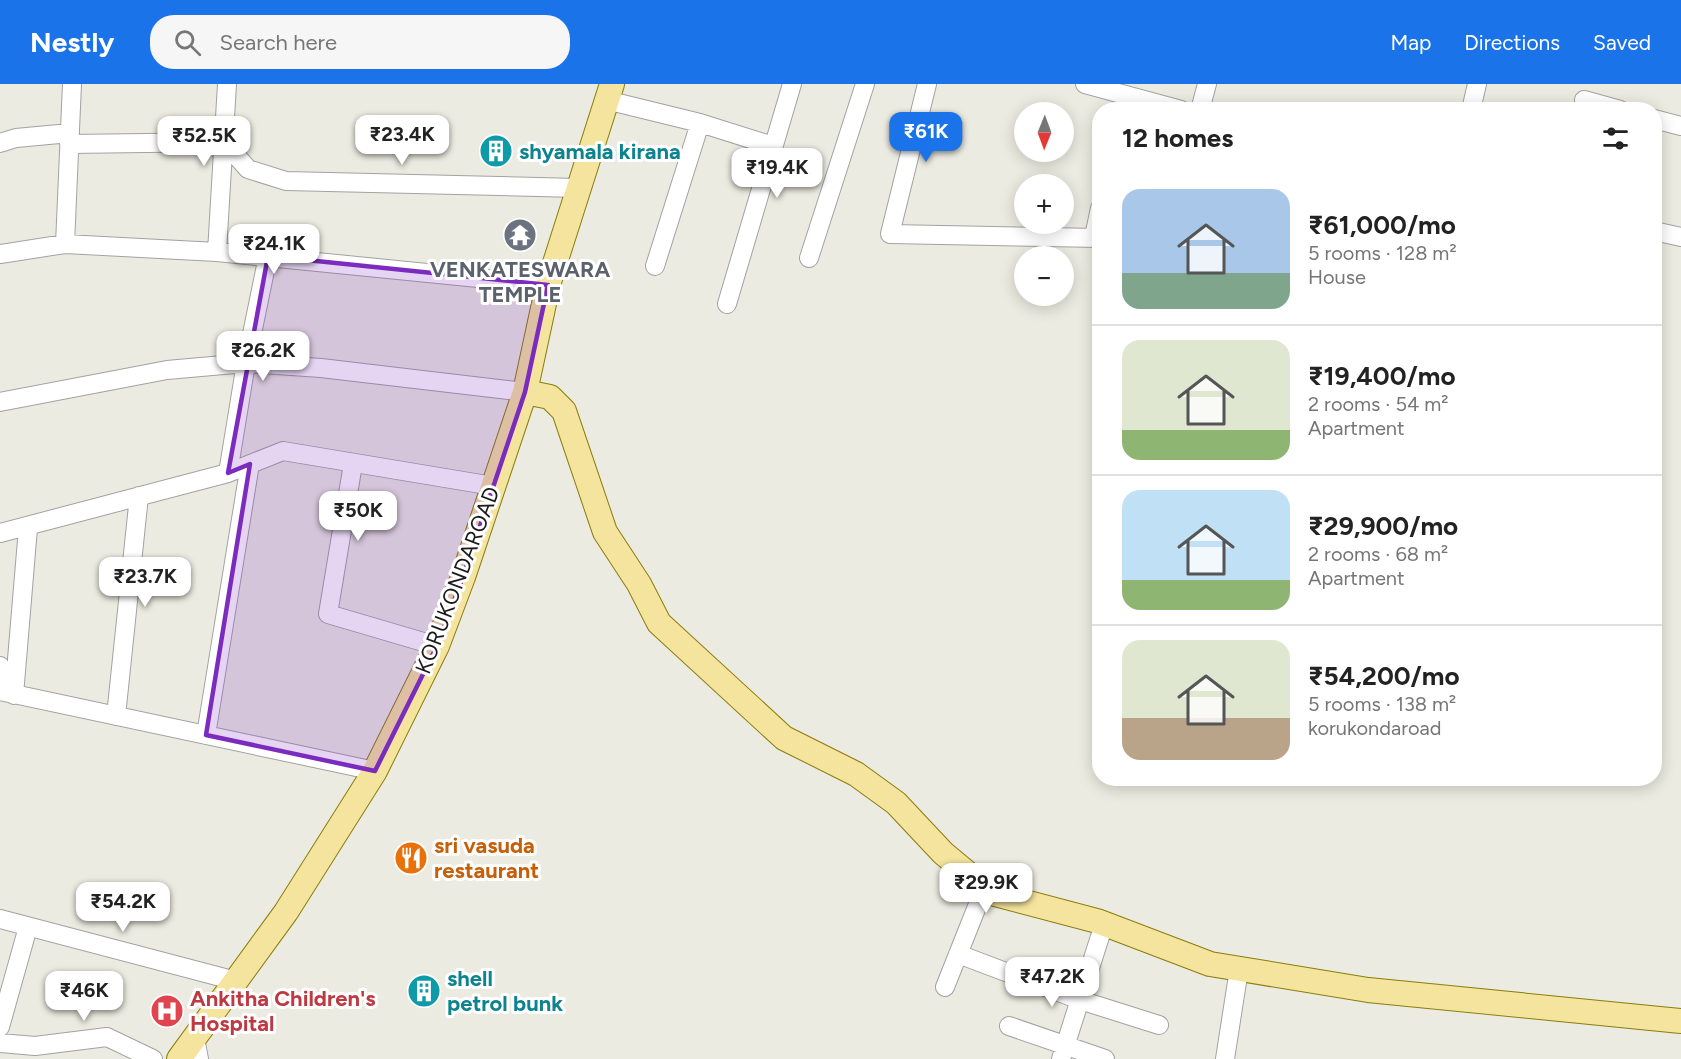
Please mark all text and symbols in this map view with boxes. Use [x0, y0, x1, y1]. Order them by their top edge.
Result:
search box [150, 15, 570, 69]
text: Nestly [30, 25, 114, 59]
icon: search [171, 26, 204, 59]
text: Search here [219, 29, 337, 56]
text: Map [1390, 30, 1431, 55]
text: Directions [1464, 30, 1560, 55]
text: Saved [1593, 30, 1651, 55]
north arrow [1014, 102, 1074, 162]
map controls [1014, 102, 1074, 306]
pin: ₹61K [890, 112, 962, 163]
pin: ₹23.4K [353, 115, 451, 166]
pin: ₹52.5K [155, 116, 253, 167]
text: ₹61K [903, 119, 949, 143]
text: ₹23.4K [369, 122, 435, 146]
text: 12 homes [1122, 122, 1233, 154]
icon: filters [1599, 122, 1632, 155]
text: ₹52.5K [171, 123, 237, 147]
building icon: shyamala kirana [478, 133, 514, 169]
place label: shyamala kirana [519, 138, 681, 165]
pin: ₹19.4K [728, 148, 826, 199]
text: ₹19.4K [746, 155, 808, 179]
button: + [1014, 174, 1074, 234]
text: ₹61,000/mo [1308, 209, 1456, 241]
icon: home [1170, 213, 1242, 285]
temple icon: VENKATESWARA TEMPLE [502, 217, 538, 253]
pin: ₹24.1K [225, 224, 323, 275]
text: ₹24.1K [243, 231, 305, 255]
text: 5 rooms · 128 m² [1308, 241, 1457, 265]
button: − [1014, 246, 1074, 306]
place label: VENKATESWARA TEMPLE [430, 256, 610, 308]
text: House [1308, 265, 1366, 289]
pin: ₹26.2K [214, 331, 312, 382]
text: ₹26.2K [230, 338, 296, 362]
text: ₹19,400/mo [1308, 360, 1456, 392]
icon: home [1170, 364, 1242, 436]
text: 2 rooms · 54 m² [1308, 392, 1448, 416]
text: Apartment [1308, 416, 1405, 440]
street label: KORUKONDAROAD [409, 483, 506, 678]
pin: ₹50K [322, 491, 394, 542]
text: ₹50K [333, 498, 383, 522]
text: ₹29,900/mo [1308, 510, 1458, 542]
icon: home [1170, 514, 1242, 586]
text: 2 rooms · 68 m² [1308, 542, 1448, 566]
pin: ₹23.7K [96, 557, 194, 608]
text: ₹23.7K [113, 564, 177, 588]
text: Apartment [1308, 566, 1405, 590]
text: ₹54,200/mo [1308, 660, 1460, 692]
icon: home [1170, 664, 1242, 736]
text: 5 rooms · 138 m² [1308, 692, 1456, 716]
text: korukondaroad [1308, 716, 1441, 740]
place label: sri vasuda restaurant [434, 832, 539, 884]
restaurant icon: sri vasuda restaurant [393, 840, 429, 876]
pin: ₹29.9K [937, 863, 1035, 914]
text: ₹29.9K [953, 870, 1019, 894]
pin: ₹54.2K [74, 882, 172, 933]
text: ₹54.2K [90, 889, 156, 913]
pin: ₹47.2K [1003, 957, 1101, 1008]
text: ₹47.2K [1019, 964, 1085, 988]
place label: shell petrol bunk [447, 965, 563, 1017]
pin: ₹46K [48, 971, 120, 1022]
building icon: shell petrol bunk [406, 973, 442, 1009]
text: ₹46K [59, 978, 109, 1002]
place label: Ankitha Children's Hospital [190, 985, 376, 1037]
hospital icon: Ankitha Children's Hospital [149, 993, 185, 1029]

